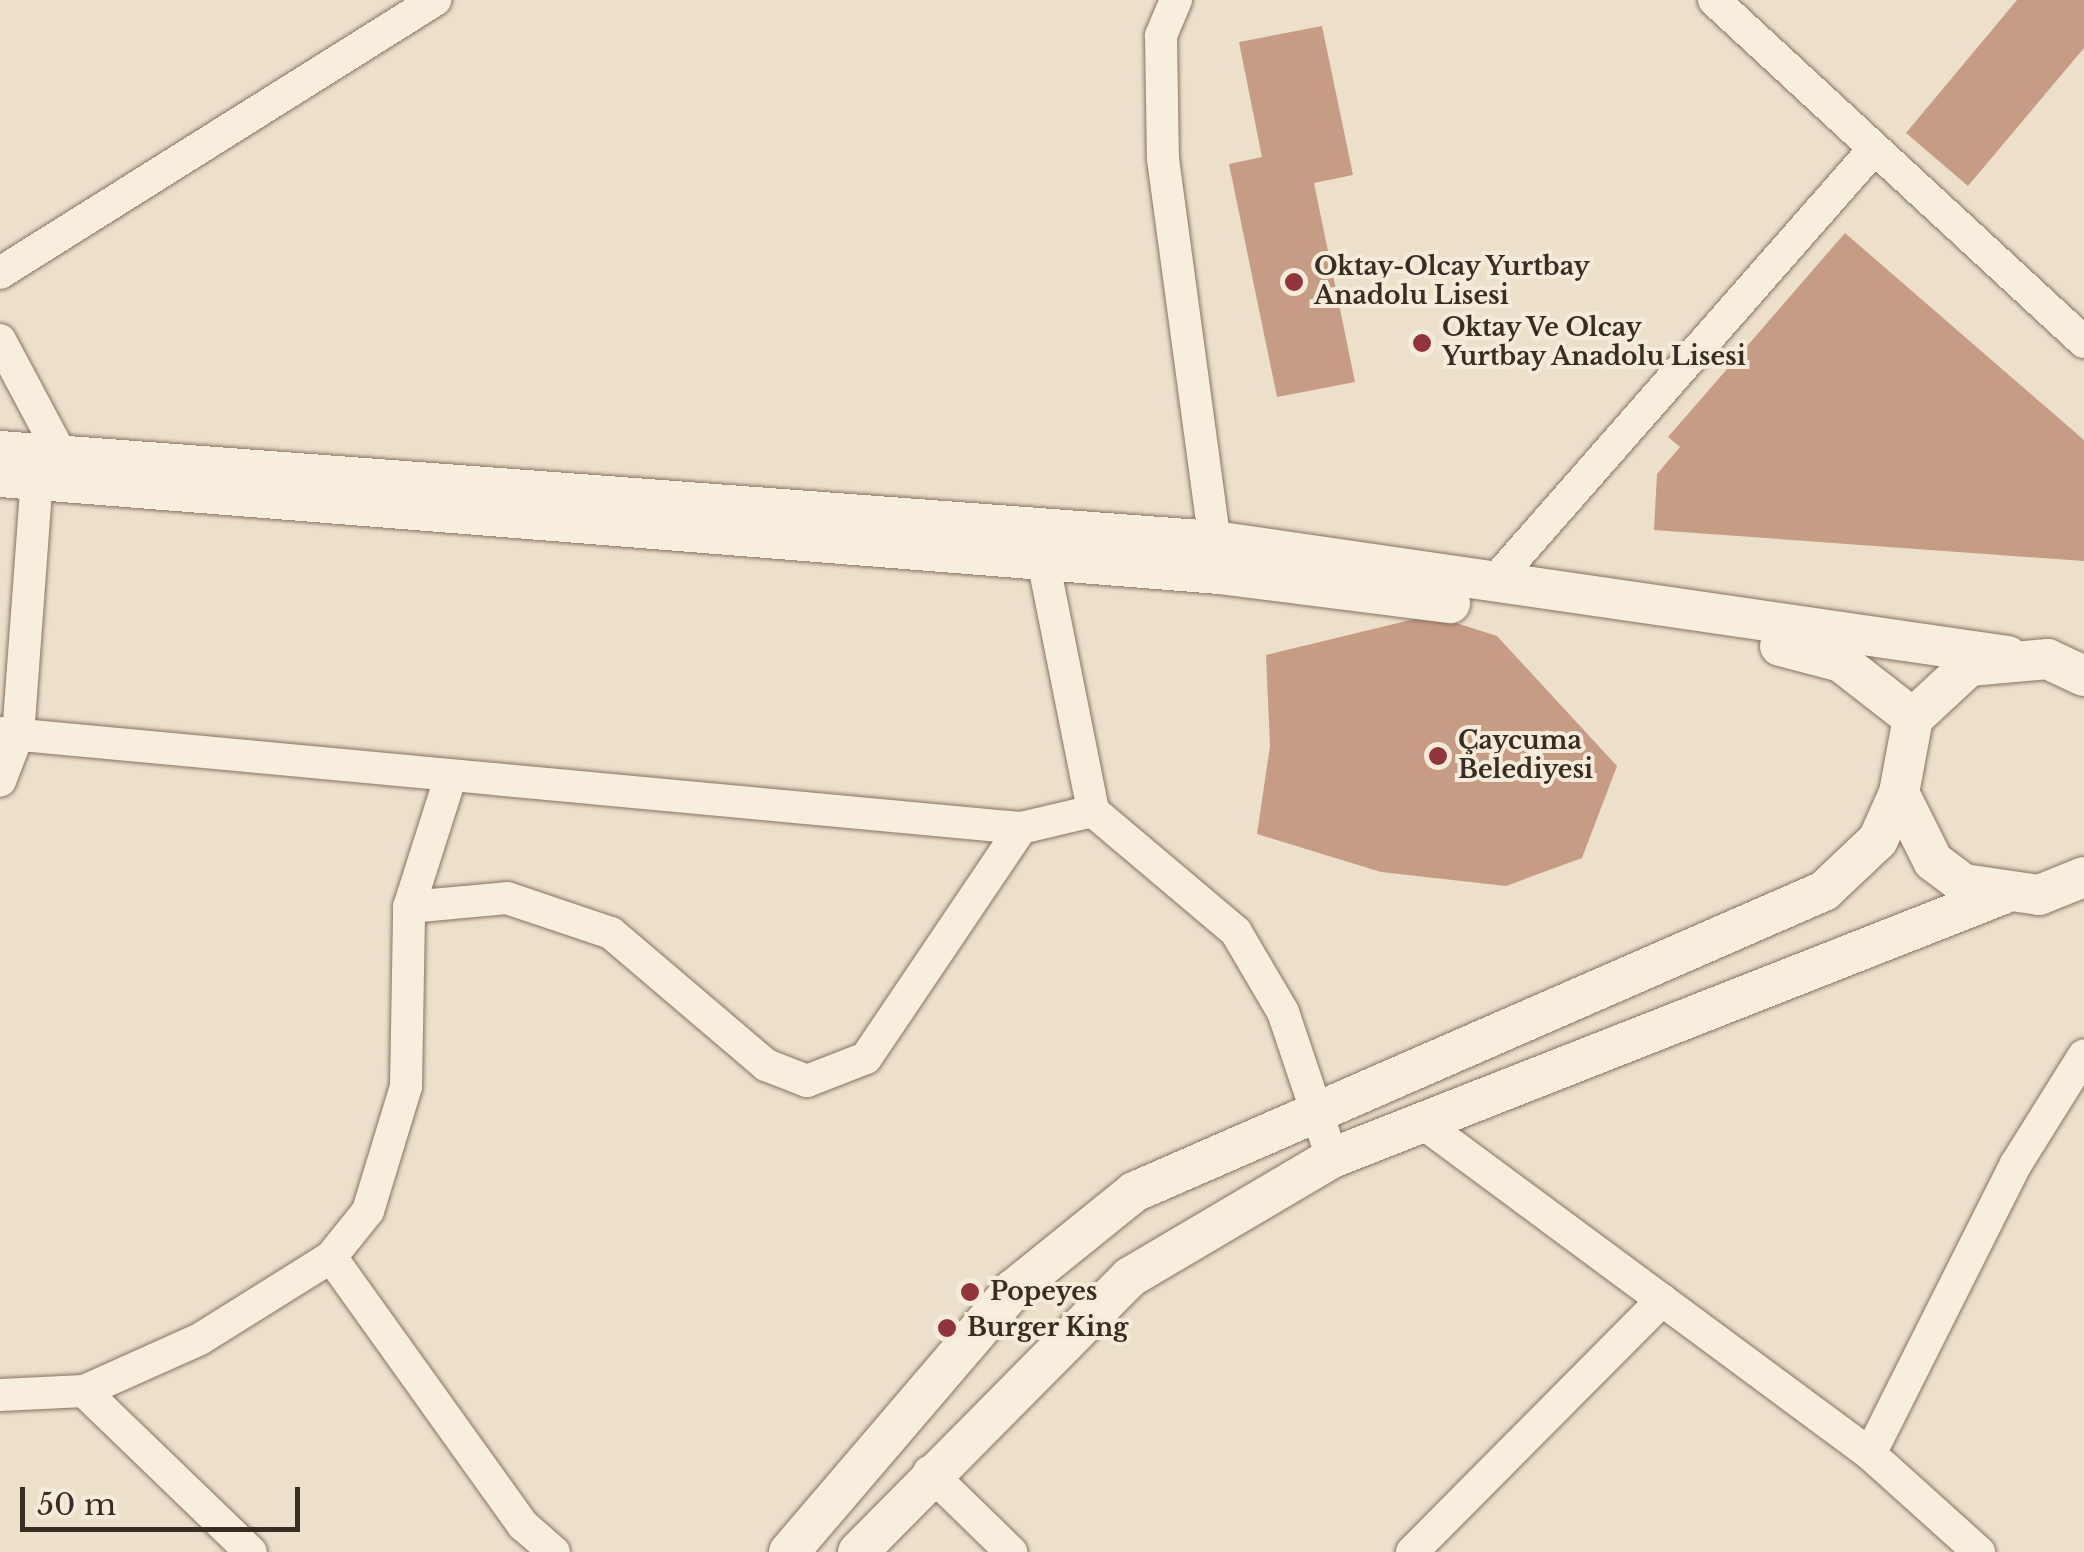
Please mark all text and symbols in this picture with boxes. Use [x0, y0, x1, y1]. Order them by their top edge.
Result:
place label: Oktay-Olcay Yurtbay Anadolu Lisesi [1314, 253, 1591, 312]
marker: Oktay-Olcay Yurtbay Anadolu Lisesi [1283, 271, 1305, 293]
place label: Oktay Ve Olcay Yurtbay Anadolu Lisesi [1442, 314, 1747, 373]
marker: Oktay Ve Olcay Yurtbay Anadolu Lisesi [1411, 332, 1433, 354]
place label: Çaycuma Belediyesi [1458, 727, 1593, 786]
marker: Çaycuma Belediyesi [1427, 745, 1449, 767]
place label: Popeyes [990, 1277, 1097, 1307]
marker: Popeyes [959, 1281, 981, 1303]
place label: Burger King [967, 1313, 1129, 1343]
marker: Burger King [936, 1317, 958, 1339]
scale bar [25, 1467, 305, 1529]
text: 50 m [37, 1486, 116, 1523]

